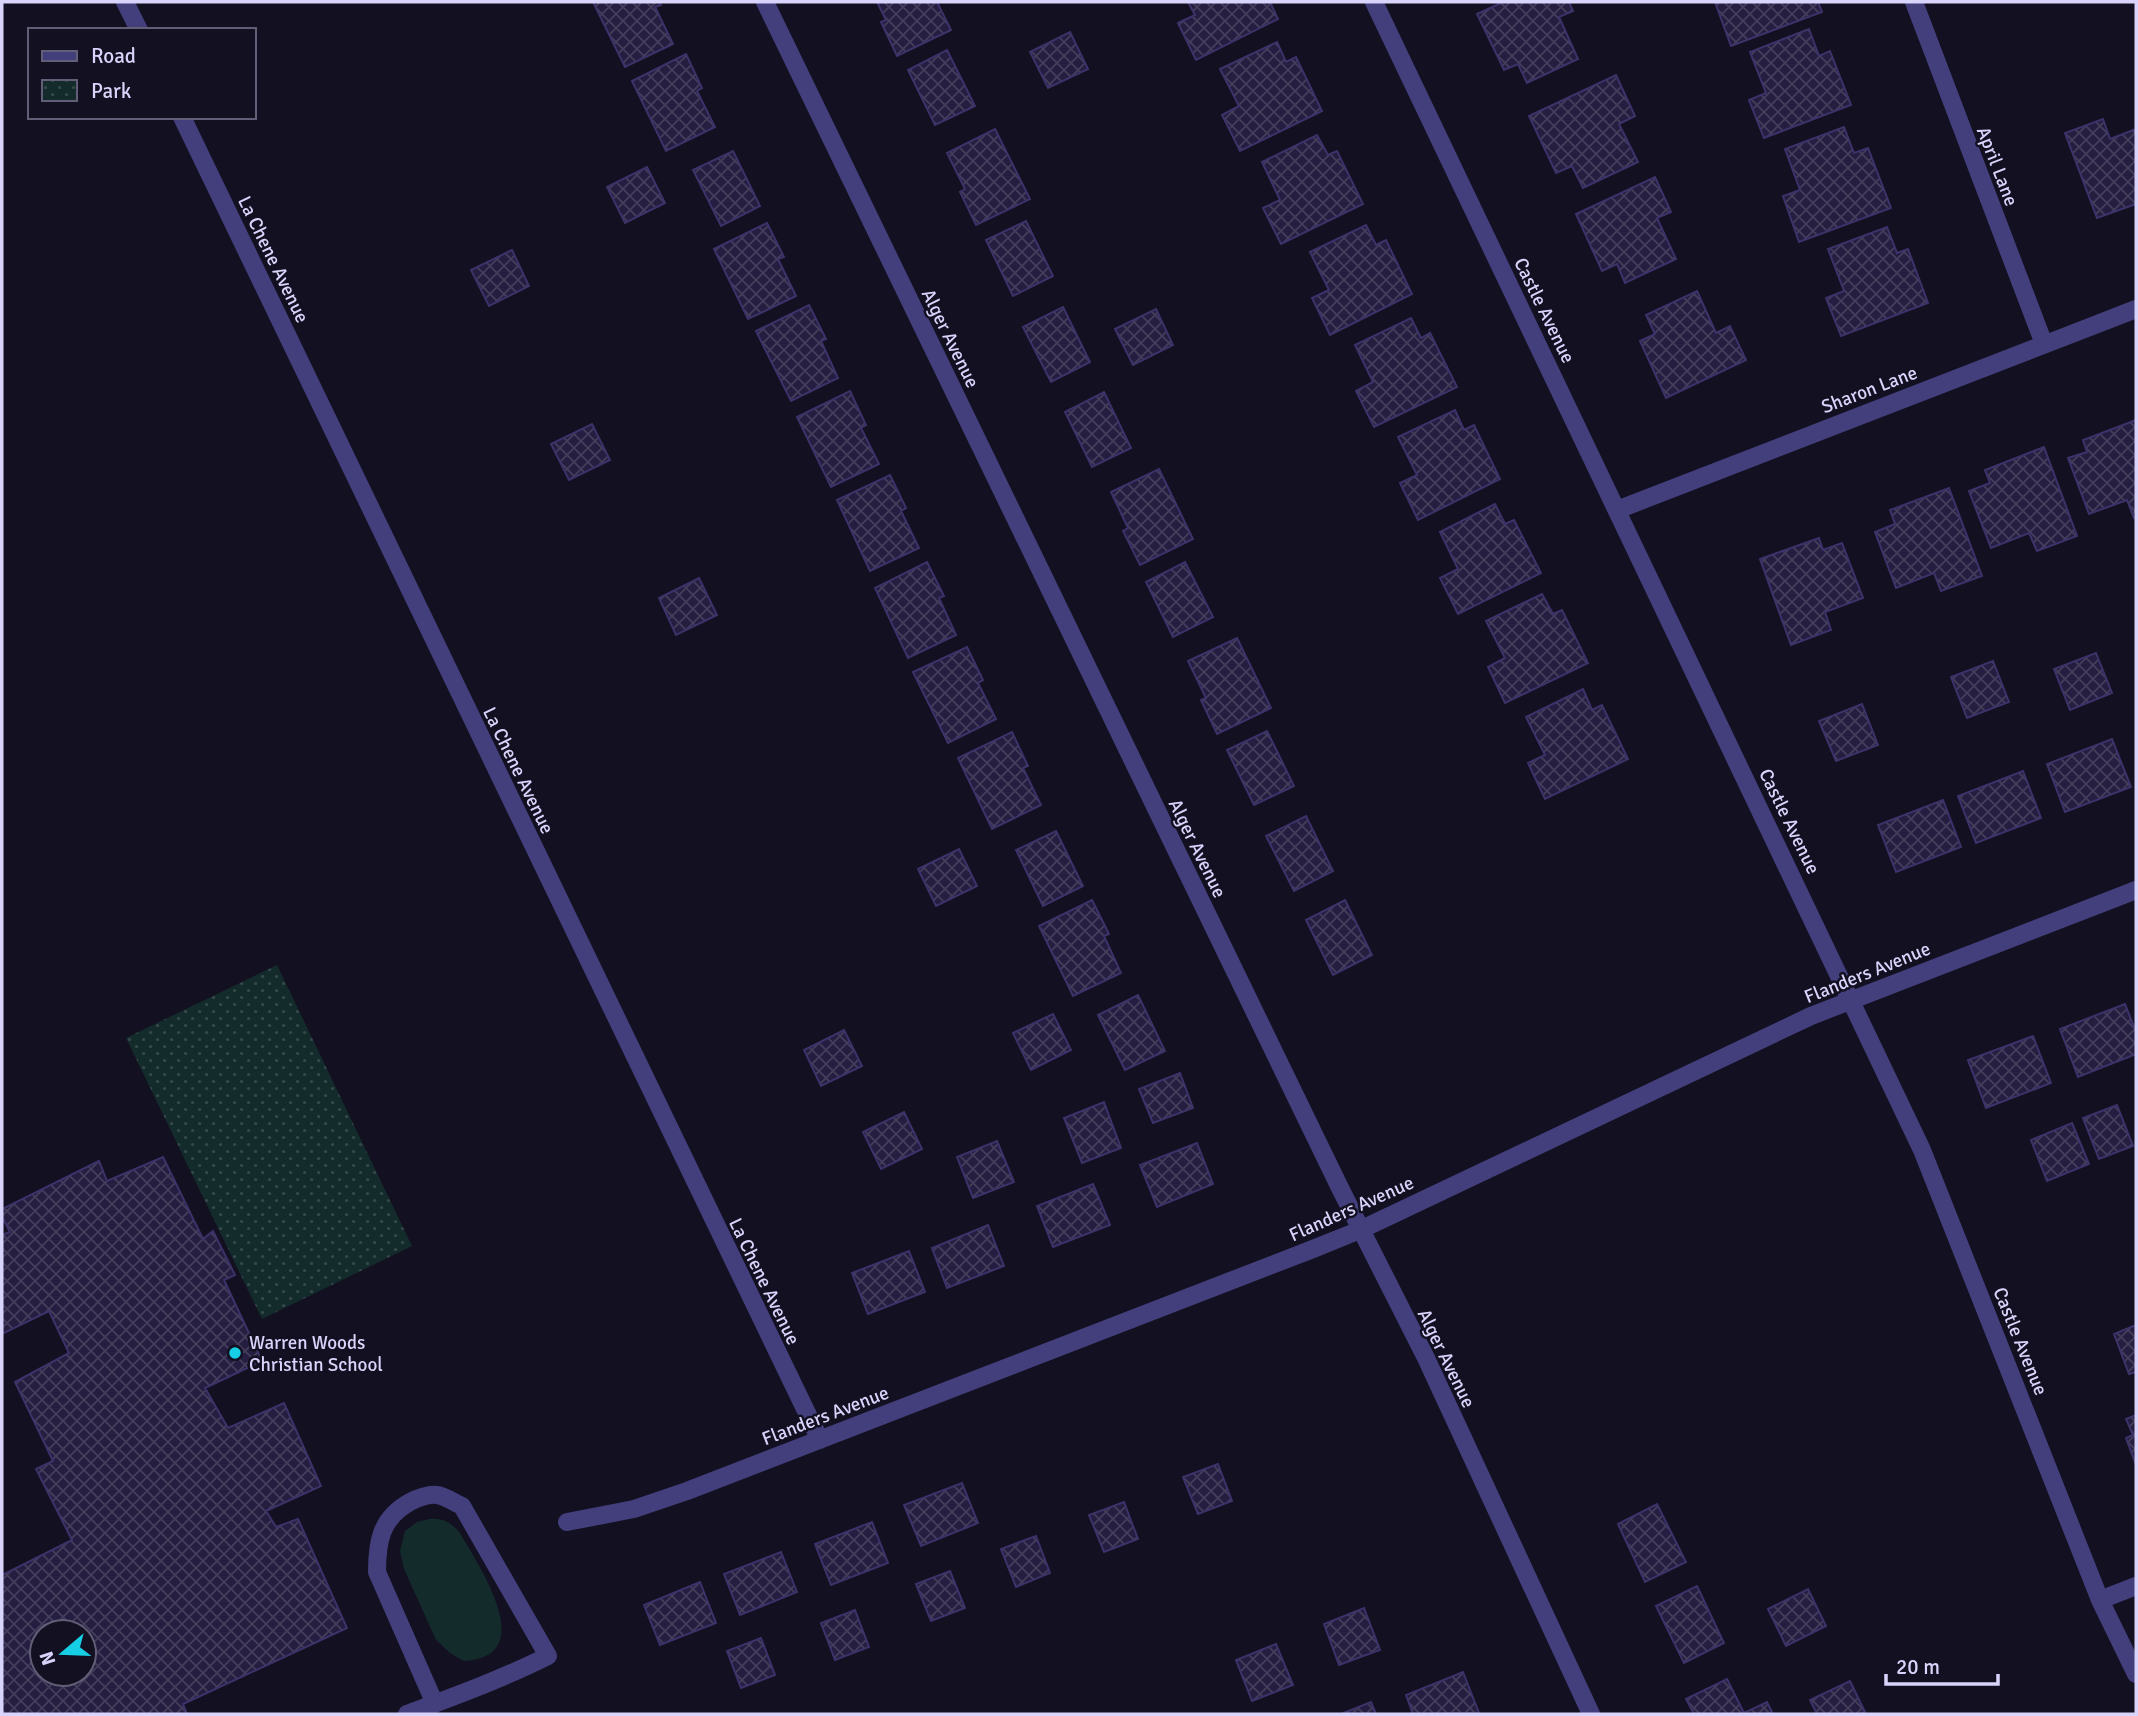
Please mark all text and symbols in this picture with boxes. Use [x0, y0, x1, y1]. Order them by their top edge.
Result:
legend [28, 28, 256, 119]
text: Road [91, 43, 136, 69]
text: Park [91, 78, 132, 104]
street label: April Lane [1971, 123, 2023, 209]
street label: La Chene Avenue [232, 192, 314, 327]
street label: Castle Avenue [1508, 254, 1580, 367]
street label: Alger Avenue [916, 285, 984, 392]
street label: Sharon Lane [1818, 361, 1921, 419]
street label: La Chene Avenue [477, 703, 559, 838]
street label: Castle Avenue [1753, 765, 1825, 878]
street label: Alger Avenue [1163, 795, 1231, 902]
street label: Flanders Avenue [1801, 937, 1934, 1009]
street label: Flanders Avenue [1285, 1171, 1418, 1247]
street label: La Chene Avenue [723, 1214, 805, 1349]
street label: Castle Avenue [1988, 1284, 2053, 1399]
street label: Alger Avenue [1412, 1305, 1480, 1412]
place label: Warren Woods Christian School [249, 1331, 383, 1377]
marker: Warren Woods Christian School [227, 1345, 243, 1361]
street label: Flanders Avenue [759, 1381, 892, 1451]
north arrow [28, 1618, 98, 1688]
scale bar [1886, 1642, 1998, 1686]
text: N [34, 1648, 61, 1668]
text: 20 m [1896, 1654, 1940, 1680]

